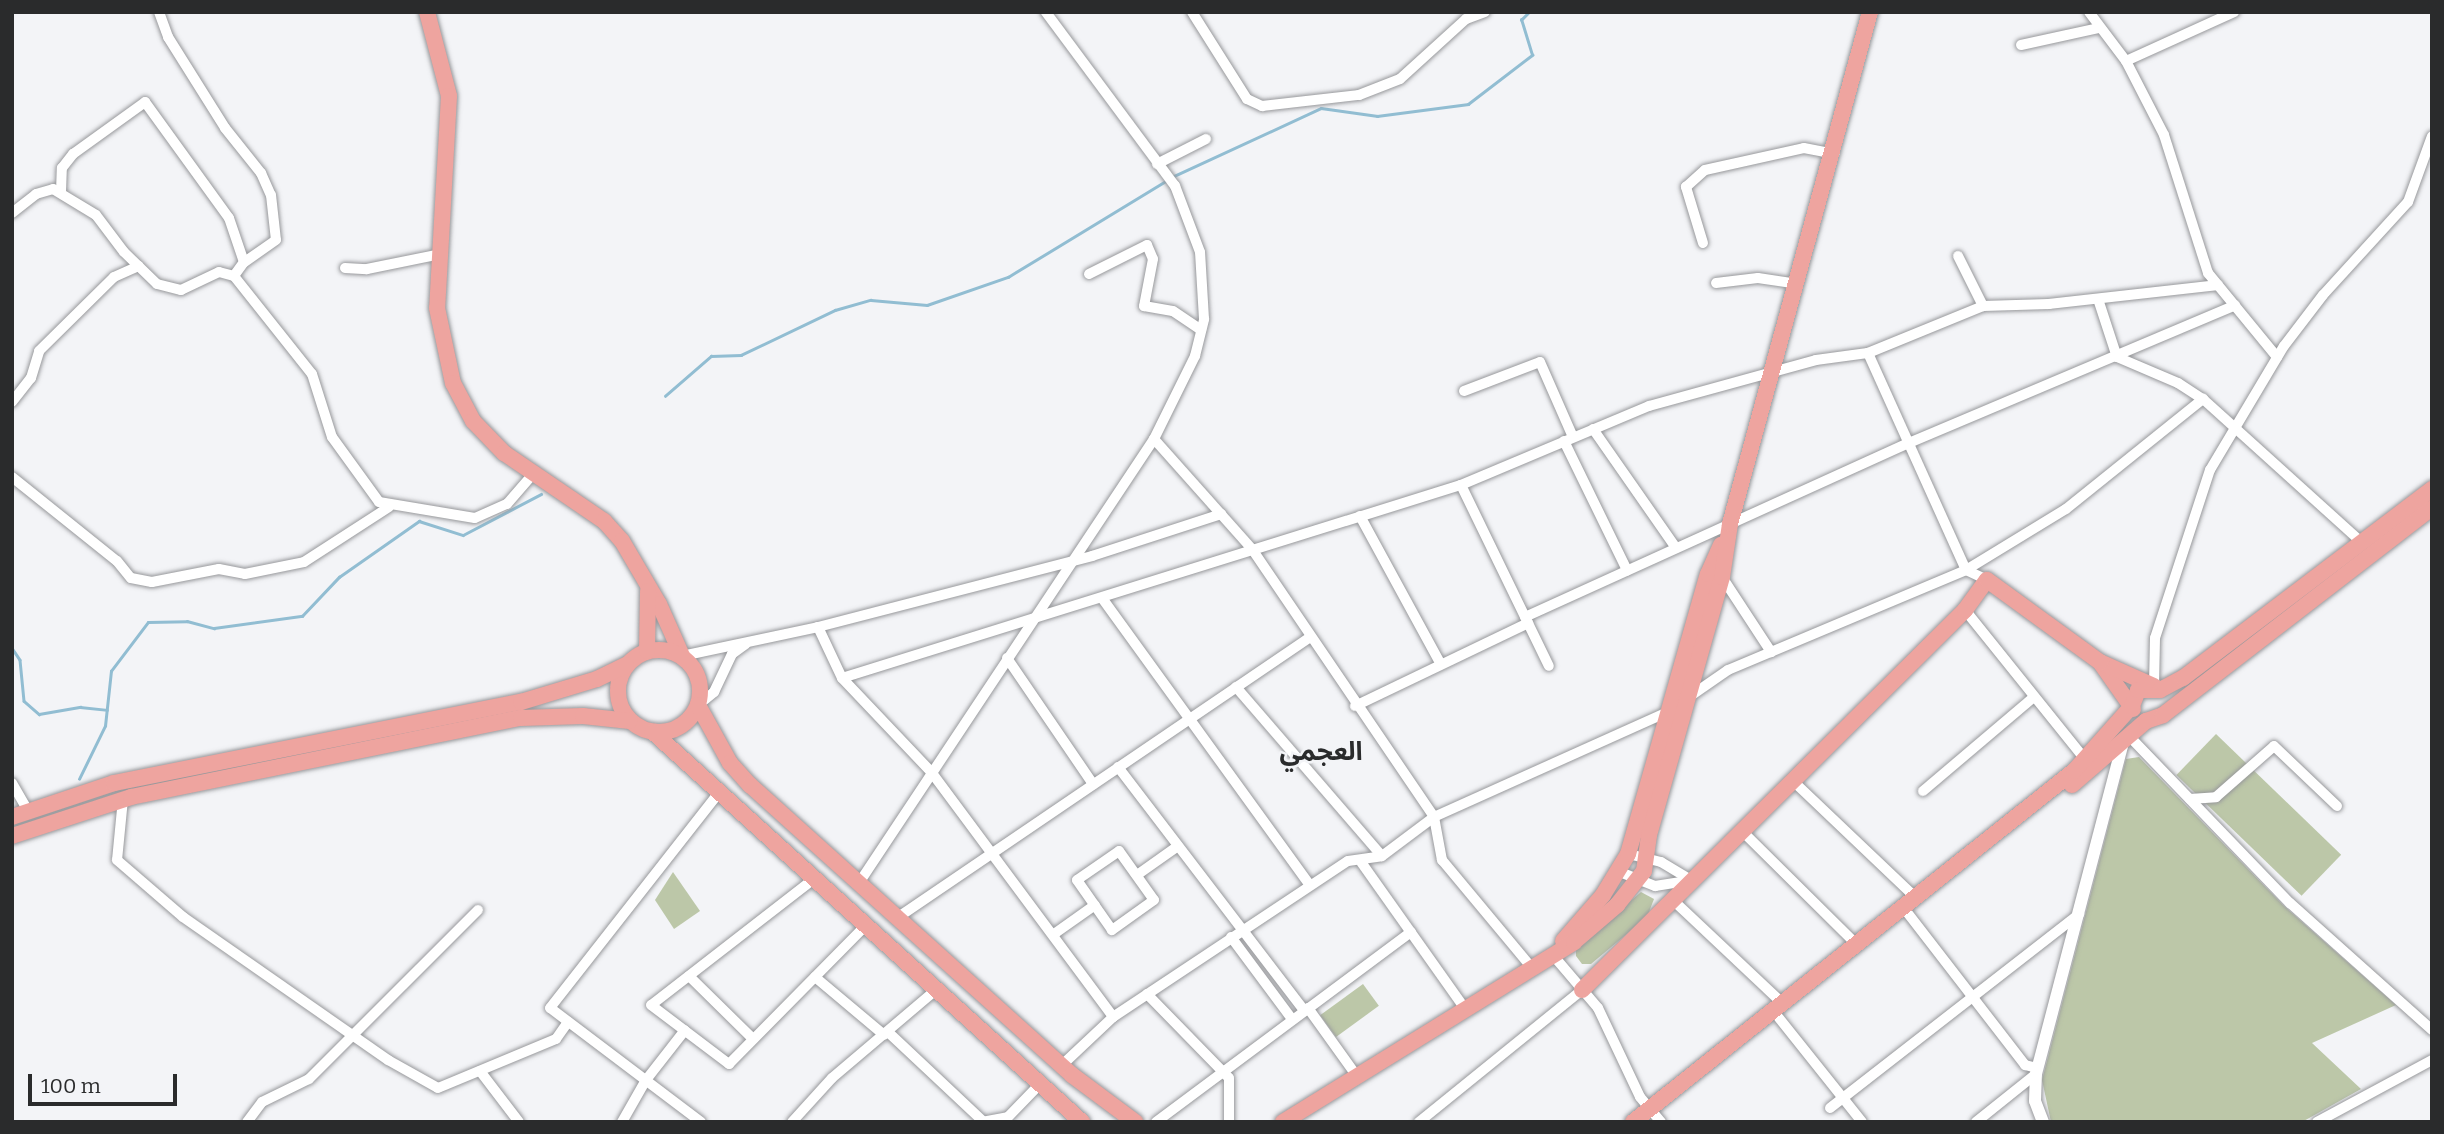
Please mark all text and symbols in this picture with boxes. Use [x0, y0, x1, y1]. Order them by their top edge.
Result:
district label: العجمي [1279, 736, 1363, 768]
scale bar [32, 1060, 180, 1104]
text: 100 m [41, 1073, 101, 1099]

